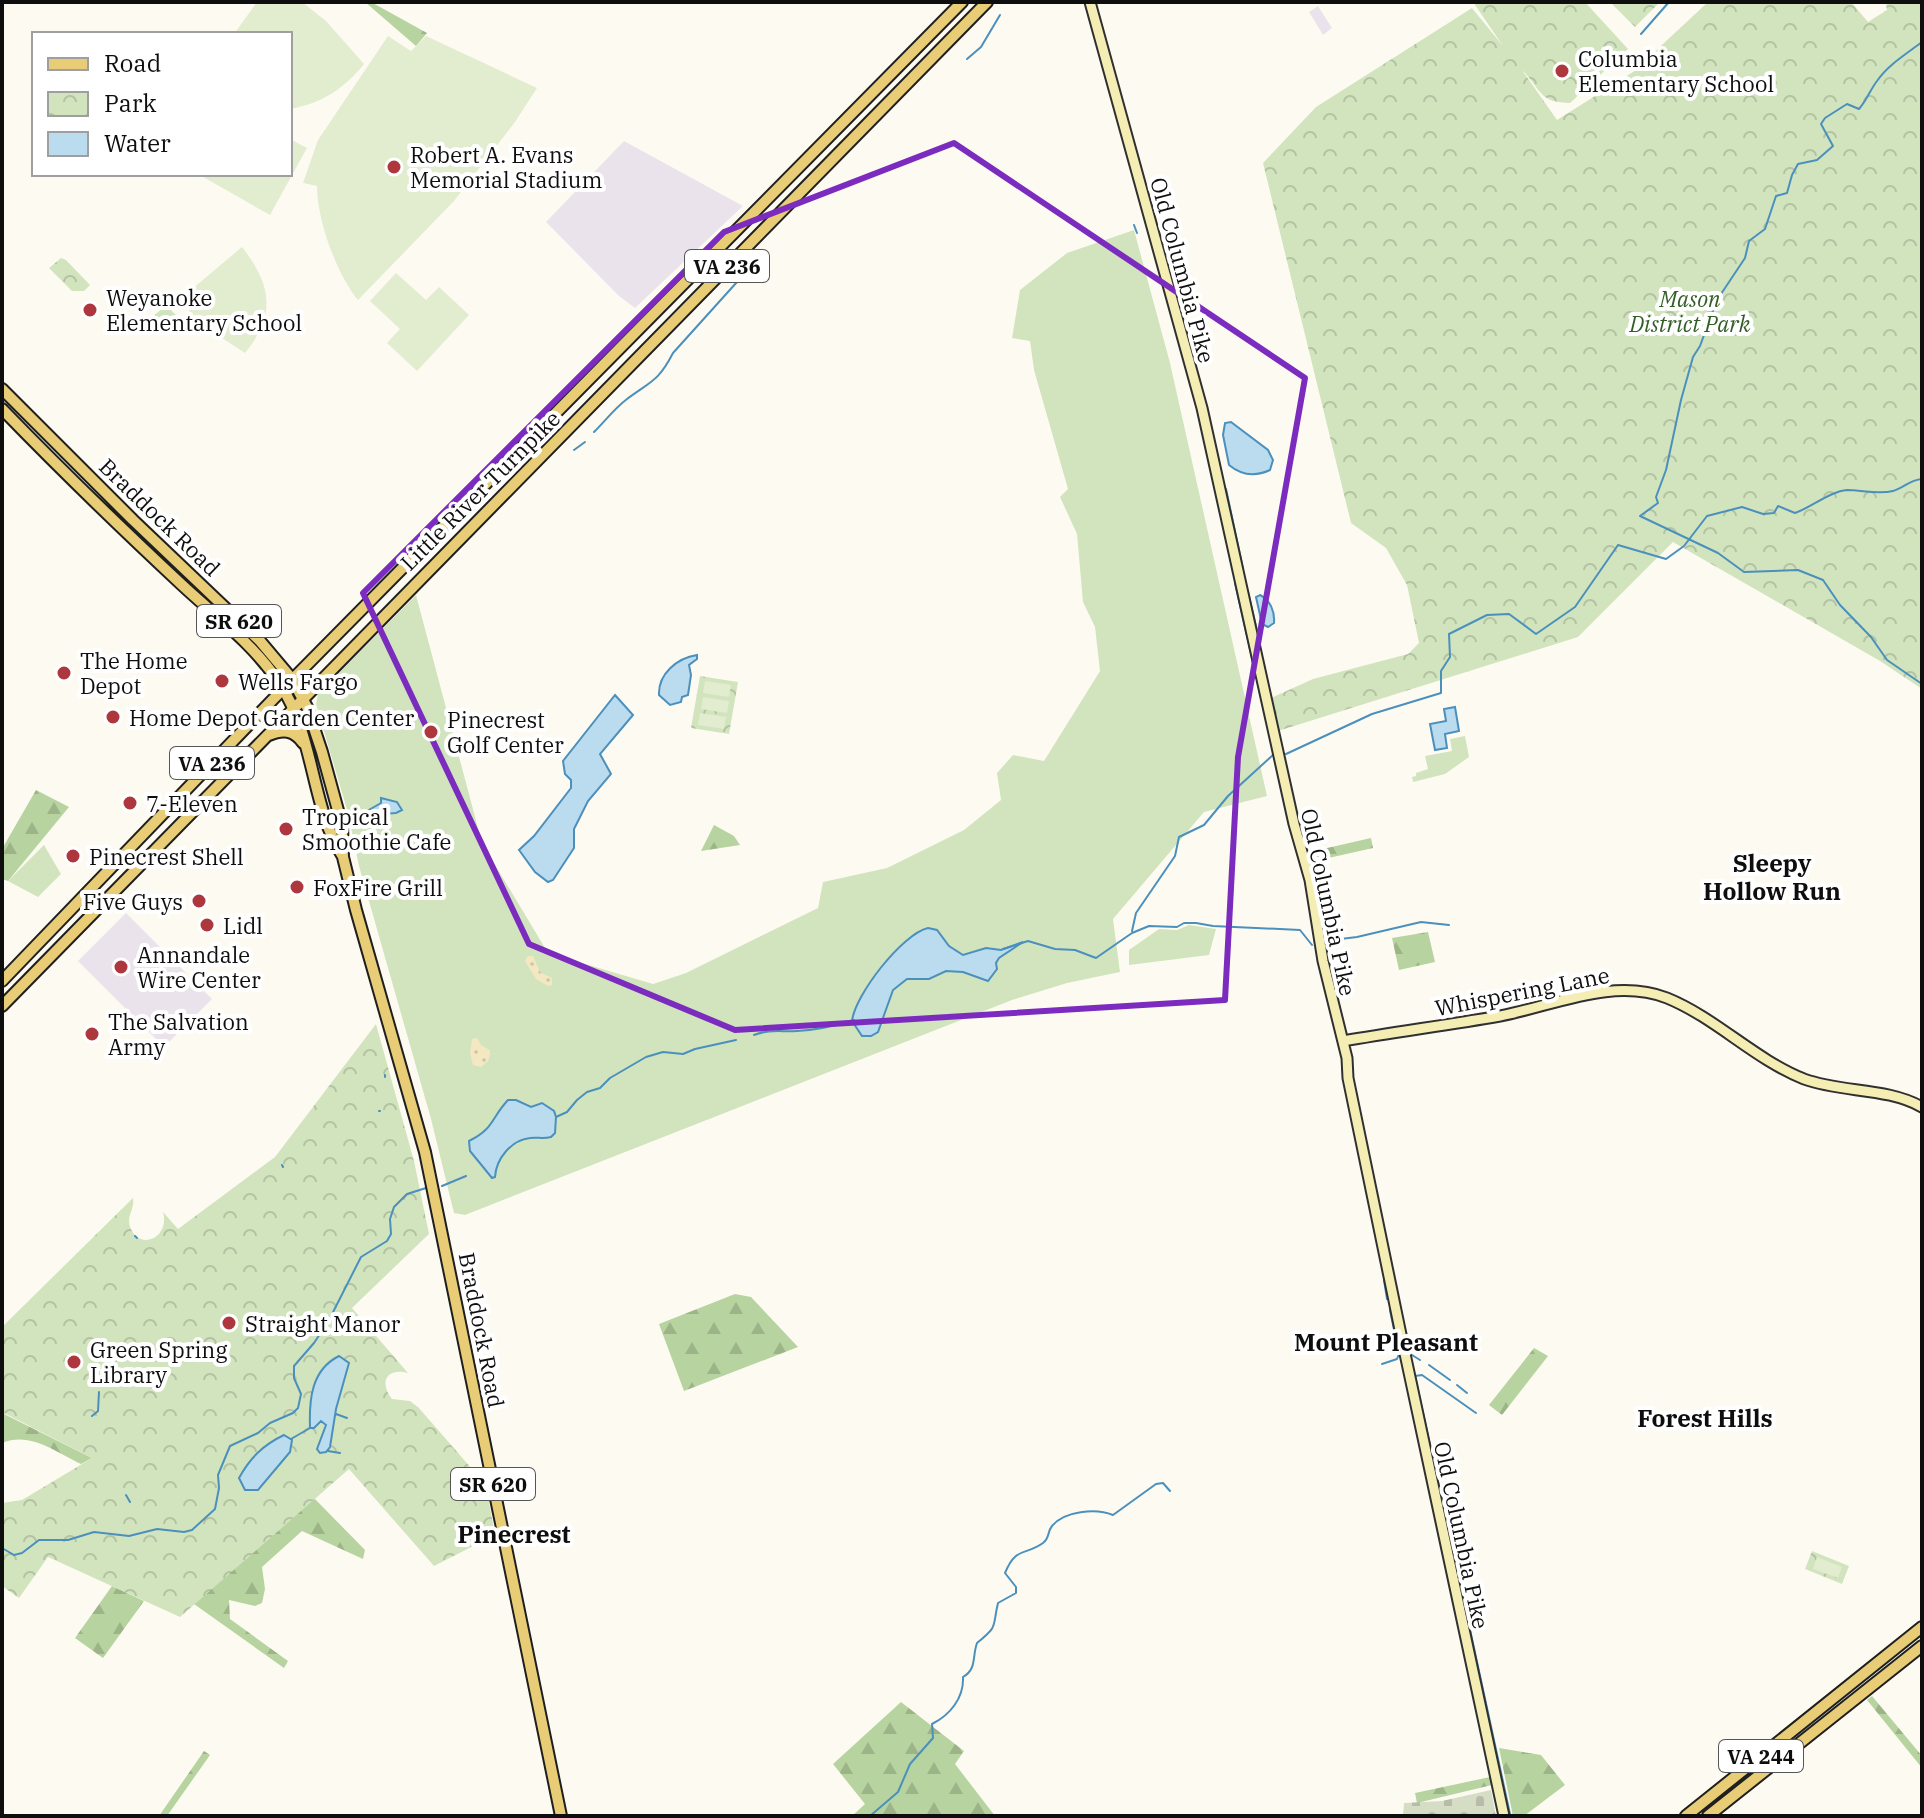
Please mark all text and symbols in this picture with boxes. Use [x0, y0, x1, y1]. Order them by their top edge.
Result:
legend [32, 32, 292, 176]
place label: Columbia Elementary School [1578, 44, 1774, 98]
text: Road [104, 47, 161, 79]
marker: Columbia Elementary School [1553, 62, 1571, 80]
text: Park [104, 87, 156, 119]
text: Water [104, 127, 171, 159]
place label: Robert A. Evans Memorial Stadium [410, 140, 602, 194]
marker: Robert A. Evans Memorial Stadium [385, 158, 403, 176]
street label: Old Columbia Pike [1144, 174, 1222, 366]
road number: VA 236 [685, 250, 769, 282]
place label: Weyanoke Elementary School [106, 283, 302, 337]
park label: Mason District Park [1629, 284, 1751, 338]
marker: Weyanoke Elementary School [81, 301, 99, 319]
street label: Little River Turnpike [394, 404, 566, 576]
street label: Braddock Road [93, 452, 227, 582]
road number: SR 620 [197, 605, 281, 637]
place label: The Home Depot [80, 646, 187, 700]
marker: The Home Depot [55, 664, 73, 682]
place label: Wells Fargo [238, 667, 358, 696]
marker: Wells Fargo [213, 672, 231, 690]
place label: Home Depot Garden Center [129, 703, 415, 732]
place label: Pinecrest Golf Center [447, 705, 564, 759]
marker: Home Depot Garden Center [104, 708, 122, 726]
marker: Pinecrest Golf Center [422, 723, 440, 741]
road number: VA 236 [170, 747, 254, 779]
place label: 7-Eleven [146, 789, 238, 818]
marker: 7-Eleven [121, 794, 139, 812]
place label: Tropical Smoothie Cafe [302, 802, 451, 856]
street label: Old Columbia Pike [1295, 806, 1363, 998]
marker: Tropical Smoothie Cafe [277, 820, 295, 838]
place label: Pinecrest Shell [89, 842, 244, 871]
marker: Pinecrest Shell [64, 847, 82, 865]
district label: Sleepy Hollow Run [1703, 847, 1841, 907]
place label: FoxFire Grill [313, 873, 443, 902]
marker: FoxFire Grill [288, 878, 306, 896]
place label: Five Guys [83, 887, 183, 916]
marker: Five Guys [190, 892, 208, 910]
place label: Lidl [223, 911, 263, 940]
marker: Lidl [198, 916, 216, 934]
place label: Annandale Wire Center [137, 940, 261, 994]
marker: Annandale Wire Center [112, 958, 130, 976]
street label: Whispering Lane [1432, 960, 1612, 1022]
place label: The Salvation Army [108, 1007, 249, 1061]
marker: The Salvation Army [83, 1025, 101, 1043]
street label: Braddock Road [453, 1250, 511, 1410]
place label: Straight Manor [245, 1309, 401, 1338]
marker: Straight Manor [220, 1314, 238, 1332]
district label: Mount Pleasant [1294, 1326, 1478, 1358]
place label: Green Spring Library [90, 1335, 227, 1389]
marker: Green Spring Library [65, 1353, 83, 1371]
district label: Forest Hills [1637, 1402, 1773, 1434]
street label: Old Columbia Pike [1428, 1439, 1496, 1631]
road number: SR 620 [451, 1468, 535, 1500]
district label: Pinecrest [457, 1518, 571, 1550]
road number: VA 244 [1719, 1740, 1803, 1772]

